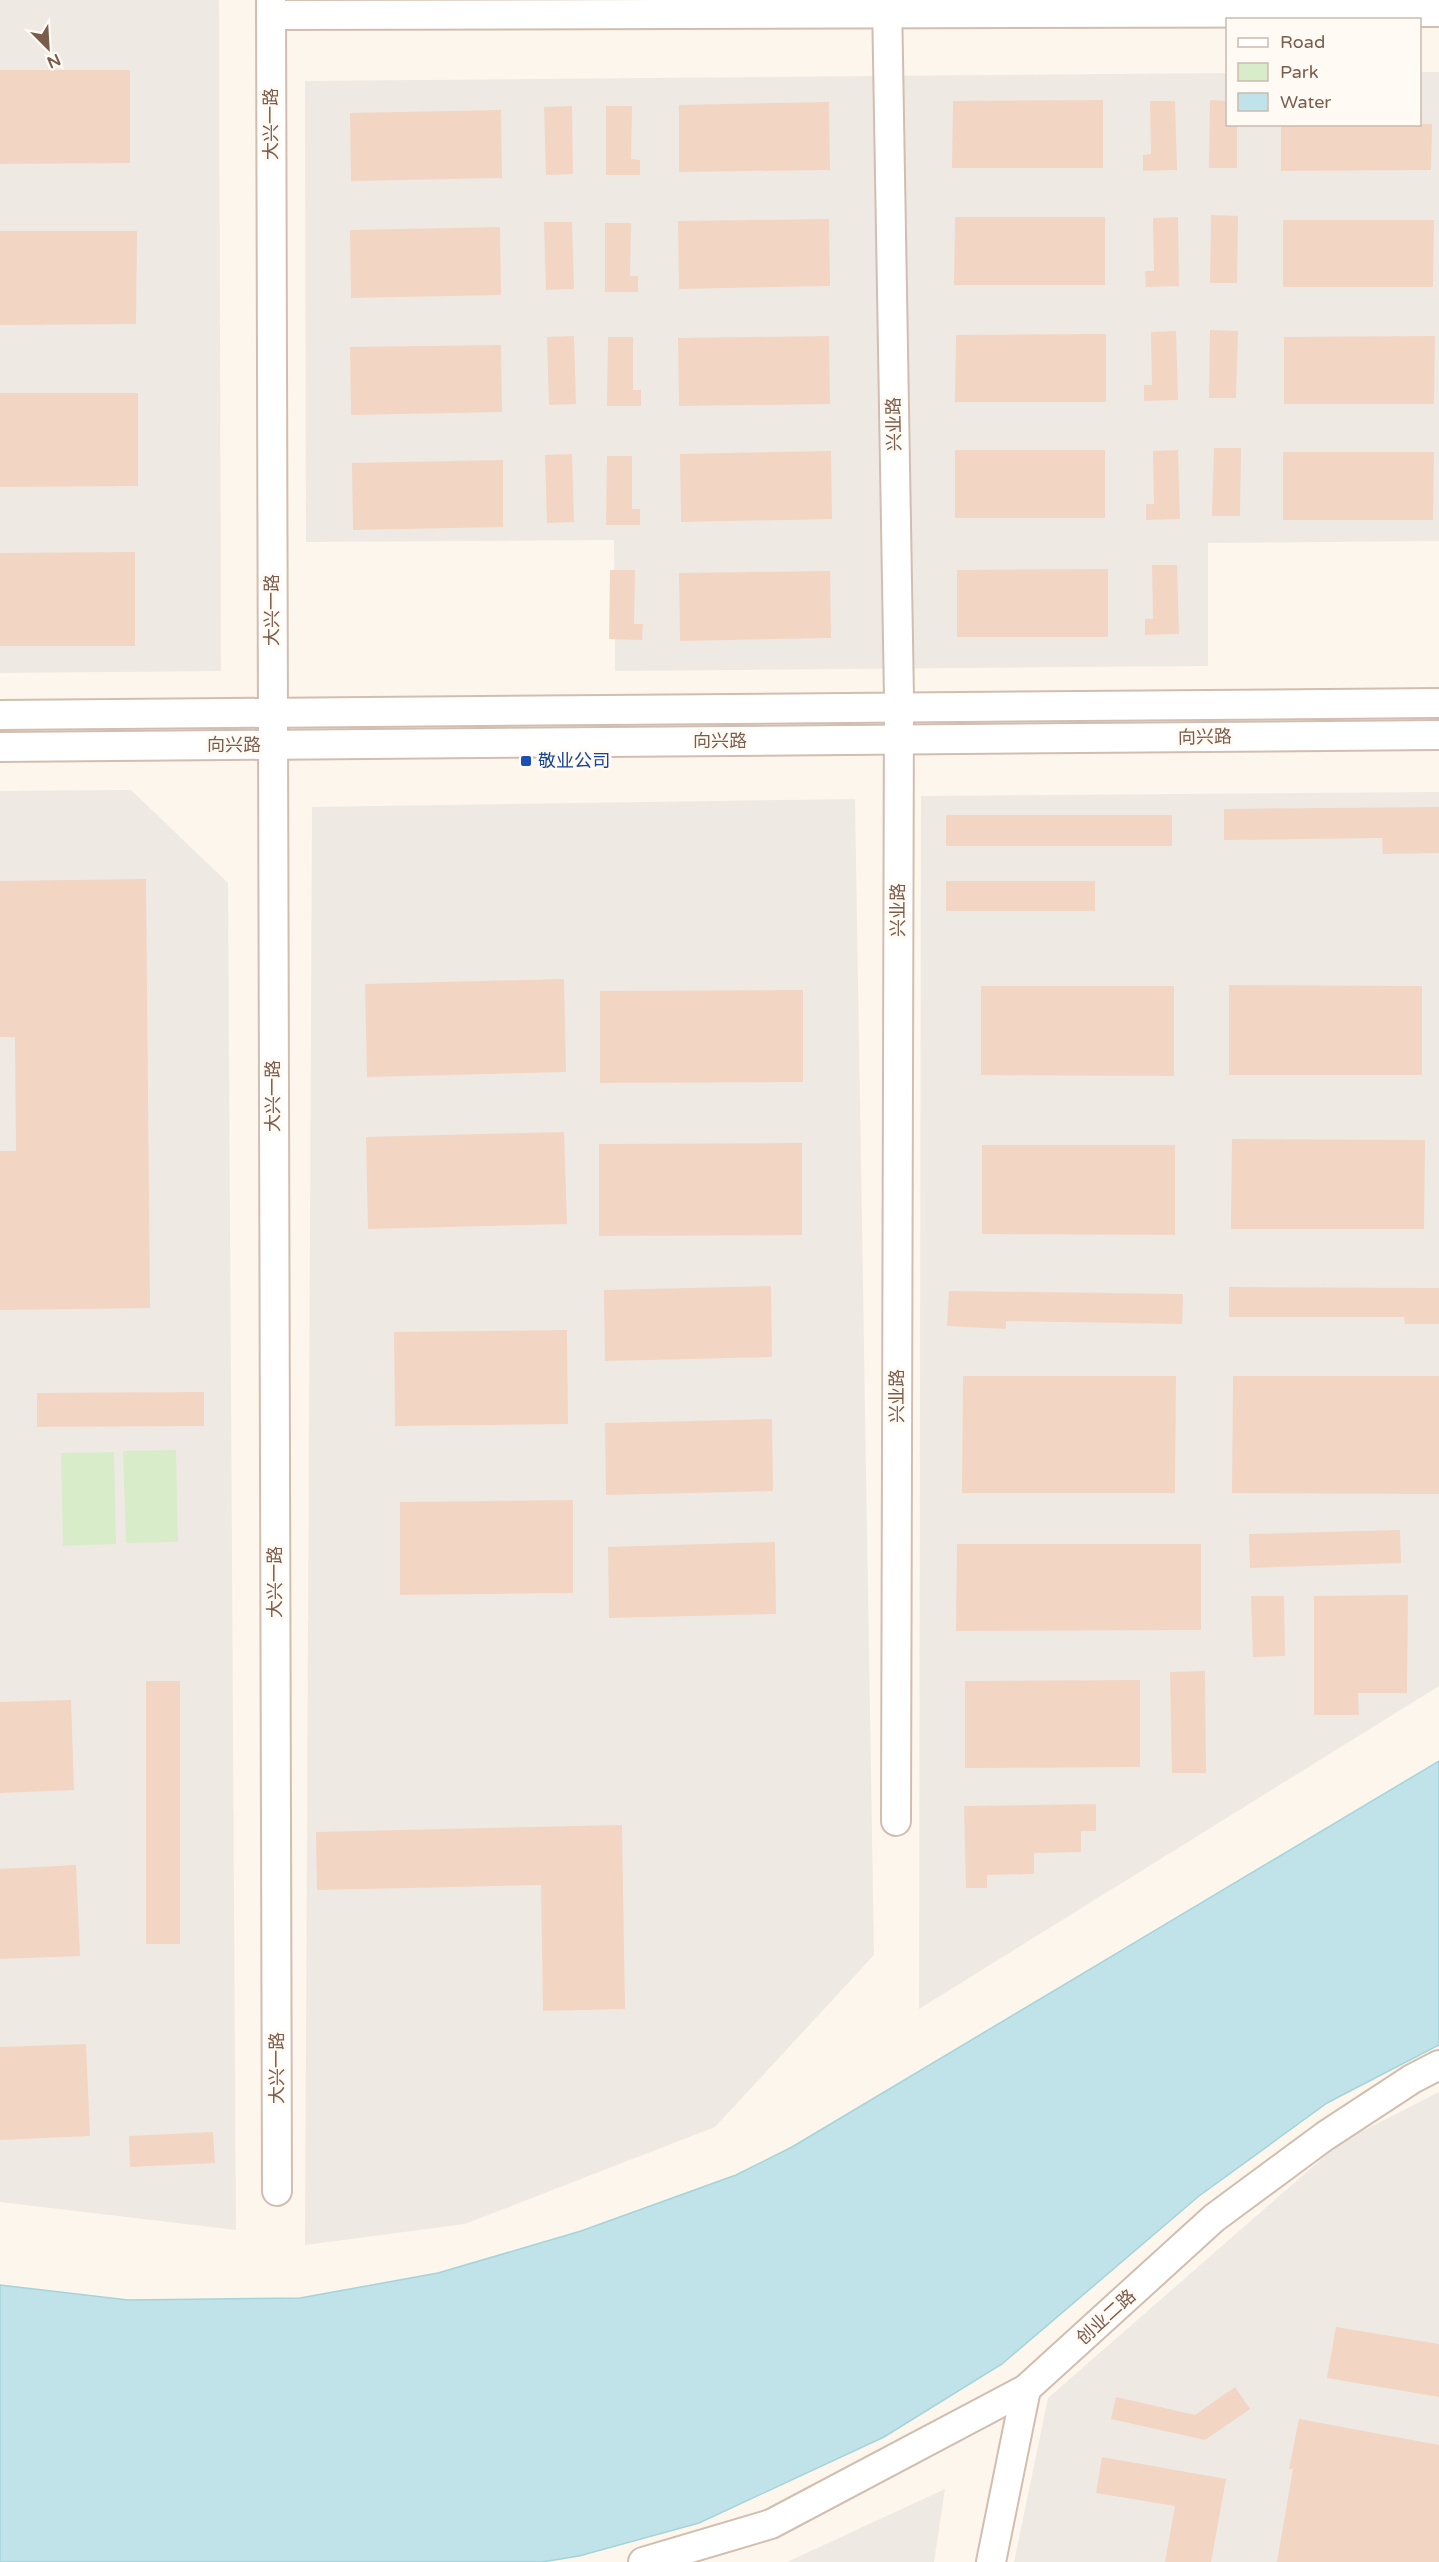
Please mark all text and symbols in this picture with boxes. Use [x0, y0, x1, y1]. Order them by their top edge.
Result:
north arrow [18, 18, 78, 78]
legend [1226, 18, 1421, 126]
text: Road [1280, 31, 1325, 53]
text: N [44, 49, 64, 73]
text: Park [1280, 61, 1319, 83]
street label: 大兴一路 [260, 88, 282, 160]
text: Water [1280, 91, 1331, 113]
street label: 兴业路 [883, 397, 905, 451]
street label: 大兴一路 [261, 574, 283, 646]
street label: 向兴路 [1178, 726, 1232, 748]
street label: 向兴路 [693, 730, 747, 752]
street label: 向兴路 [207, 734, 261, 756]
place label: 敬业公司 [538, 750, 610, 772]
marker: 敬业公司 [519, 754, 533, 768]
street label: 兴业路 [887, 883, 909, 937]
street label: 大兴一路 [262, 1060, 284, 1132]
street label: 兴业路 [886, 1369, 908, 1423]
street label: 大兴一路 [264, 1546, 286, 1618]
street label: 大兴一路 [266, 2032, 288, 2104]
street label: 创业二路 [1072, 2285, 1140, 2349]

